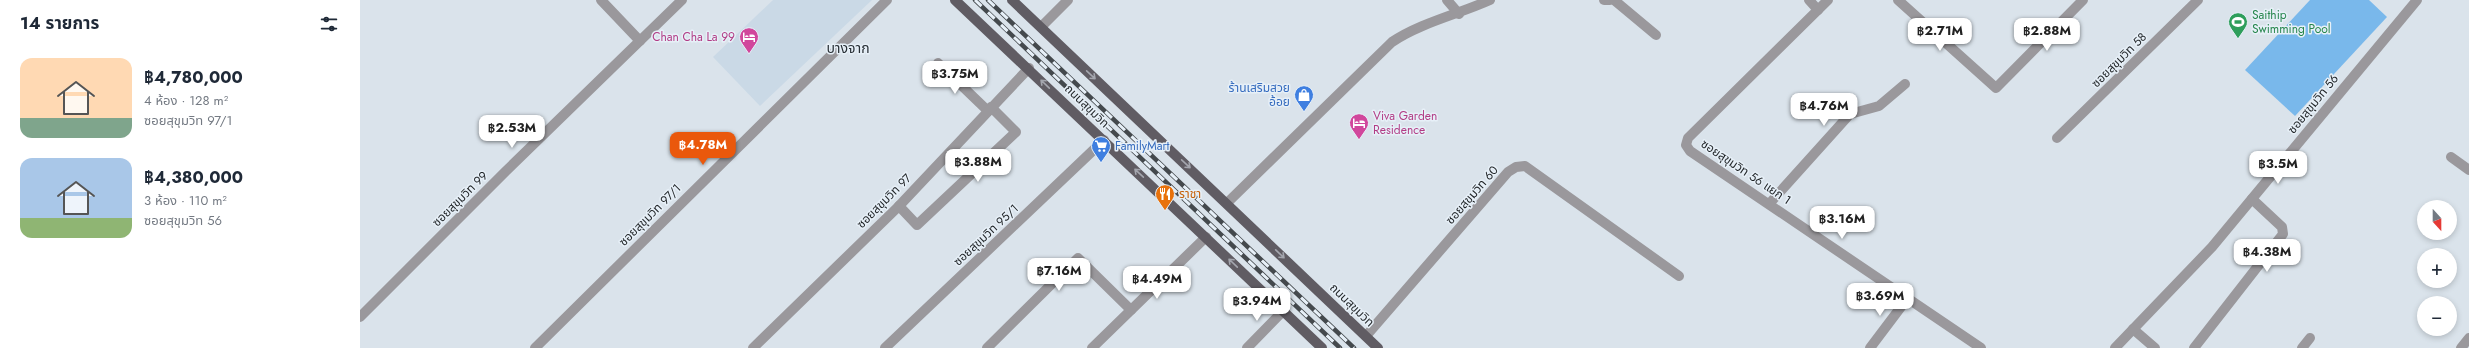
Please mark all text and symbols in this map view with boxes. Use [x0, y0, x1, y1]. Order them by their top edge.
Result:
place label: Saithip Swimming Pool [2252, 6, 2331, 38]
text: 14 รายการ [20, 11, 99, 35]
sports icon: Saithip Swimming Pool [2227, 11, 2249, 39]
icon: filters [318, 13, 340, 35]
pin: ฿2.71M [1907, 18, 1973, 52]
pin: ฿2.88M [2014, 18, 2080, 52]
text: ฿2.71M [1917, 21, 1963, 40]
text: ฿2.88M [2023, 21, 2071, 40]
hotel icon: Chan Cha La 99 [738, 26, 760, 54]
place label: Chan Cha La 99 [652, 28, 735, 46]
street label: ซอยสุขุมวิท 58 [2087, 28, 2151, 92]
district label: บางจาก [826, 38, 870, 58]
pin: ฿3.75M [922, 61, 988, 95]
text: ฿3.75M [931, 64, 979, 83]
text: ฿4,780,000 [144, 65, 243, 89]
one-way arrow [1086, 70, 1096, 79]
street label: ซอยสุขุมวิท 56 [2283, 70, 2343, 138]
icon: home [52, 74, 100, 122]
one-way arrow [1040, 79, 1050, 88]
place label: ร้านเสริมสวย อ้อย [1229, 79, 1290, 111]
street label: ถนนสุขุมวิท [1061, 80, 1113, 132]
shop icon: ร้านเสริมสวย อ้อย [1293, 84, 1315, 112]
text: 4 ห้อง · 128 m² [144, 91, 228, 110]
pin: ฿4.76M [1791, 93, 1857, 127]
text: ฿4.76M [1800, 96, 1848, 115]
place label: Viva Garden Residence [1373, 107, 1437, 139]
text: ซอยสุขุมวิท 97/1 [144, 111, 232, 130]
hotel icon: Viva Garden Residence [1348, 112, 1370, 140]
pin: ฿2.53M [479, 115, 545, 149]
text: ฿2.53M [488, 118, 536, 137]
pin: ฿4.78M [670, 132, 736, 166]
text: ฿4.78M [679, 135, 727, 154]
supermarket icon: FamilyMart [1090, 135, 1112, 163]
street label: ซอยสุขุมวิท 56 แยก 1 [1697, 135, 1795, 209]
place label: FamilyMart [1115, 137, 1170, 155]
pin: ฿3.88M [945, 149, 1011, 183]
pin: ฿3.5M [2250, 151, 2306, 185]
text: ฿3.88M [954, 152, 1002, 171]
text: ฿3.5M [2258, 154, 2298, 173]
one-way arrow [1180, 159, 1190, 168]
street label: ซอยสุขุมวิท 60 [1441, 162, 1503, 228]
text: ฿4,380,000 [144, 165, 243, 189]
street label: ซอยสุขุมวิท 99 [428, 167, 492, 231]
street label: ซอยสุขุมวิท 97 [852, 169, 916, 233]
one-way arrow [1134, 169, 1144, 178]
icon: home [52, 174, 100, 222]
street label: ซอยสุขุมวิท 97/1 [615, 180, 685, 250]
restaurant icon: ราชา [1154, 183, 1176, 211]
place label: ราชา [1179, 185, 1201, 203]
text: 3 ห้อง · 110 m² [144, 191, 227, 210]
street label: ซอยสุขุมวิท 95/1 [949, 200, 1023, 270]
north arrow [2417, 200, 2457, 240]
map controls [2417, 200, 2457, 336]
pin: ฿3.16M [1809, 206, 1875, 240]
text: ฿3.16M [1819, 209, 1865, 228]
text: ซอยสุขุมวิท 56 [144, 211, 222, 230]
pin: ฿4.38M [2234, 239, 2300, 273]
text: ฿4.38M [2243, 242, 2291, 261]
button: + [2417, 248, 2457, 288]
one-way arrow [1275, 249, 1285, 258]
pin: ฿7.16M [1026, 258, 1092, 292]
one-way arrow [1228, 258, 1238, 268]
text: ฿7.16M [1036, 261, 1082, 280]
pin: ฿4.49M [1124, 266, 1190, 300]
text: ฿4.49M [1132, 269, 1182, 288]
street label: ถนนสุขุมวิท [1326, 279, 1378, 331]
pin: ฿3.69M [1847, 283, 1913, 317]
text: ฿3.69M [1856, 286, 1904, 305]
pin: ฿3.94M [1224, 288, 1290, 322]
text: ฿3.94M [1233, 291, 1281, 310]
button: − [2417, 296, 2457, 336]

